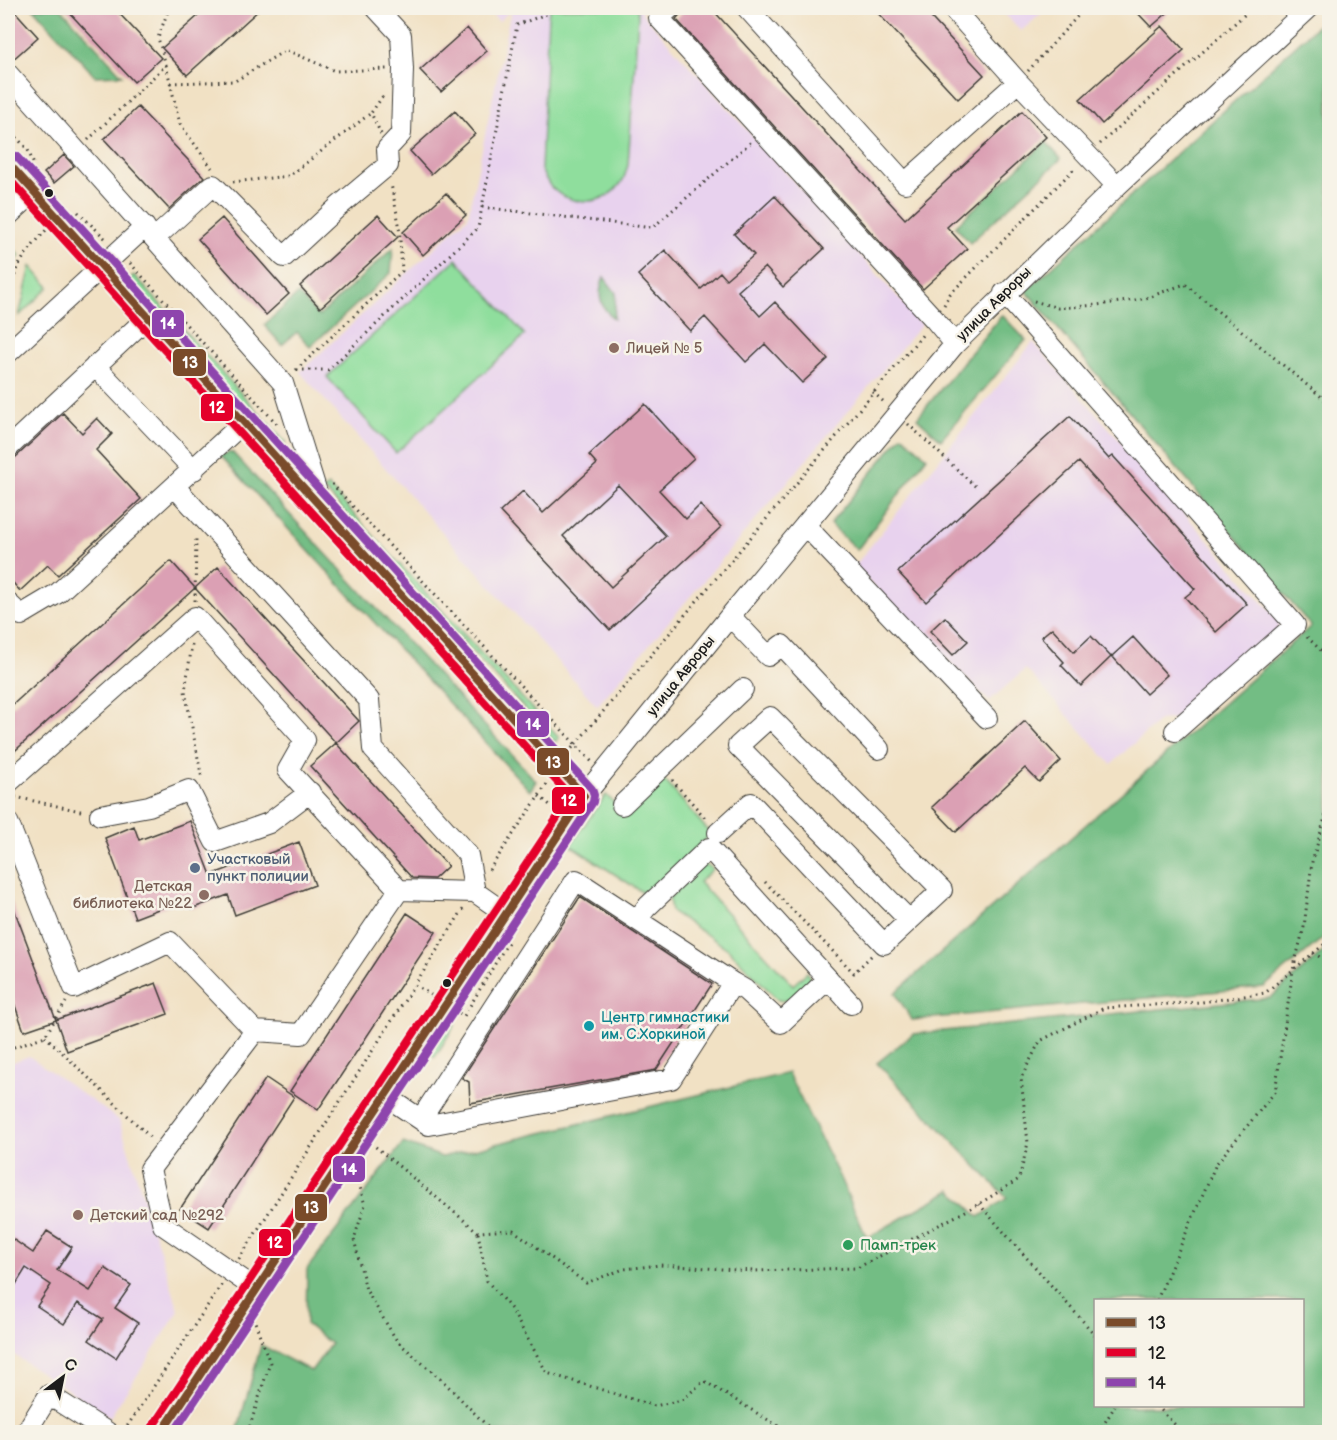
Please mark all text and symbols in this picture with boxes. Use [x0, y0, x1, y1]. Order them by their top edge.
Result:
unlabelled marker [43, 187, 55, 199]
street label: улица Авроры [953, 263, 1035, 345]
line badge: 14 [151, 309, 185, 338]
text: 14 [160, 315, 177, 334]
place label: Лицей № 5 [625, 339, 702, 358]
marker: Лицей № 5 [607, 341, 621, 355]
line badge: 13 [172, 348, 207, 377]
text: 13 [182, 354, 198, 373]
line badge: 12 [200, 393, 234, 422]
text: 12 [209, 399, 226, 418]
street label: улица Авроры [643, 632, 719, 720]
line badge: 14 [516, 710, 550, 738]
text: 14 [525, 716, 542, 735]
line badge: 13 [536, 747, 570, 776]
text: 13 [545, 754, 561, 773]
line badge: 12 [551, 786, 586, 815]
text: 12 [561, 792, 578, 811]
place label: Участковый пункт полиции [207, 850, 309, 886]
marker: Участковый пункт полиции [188, 861, 202, 875]
place label: Детская библиотека №22 [73, 877, 192, 913]
marker: Детская библиотека №22 [197, 888, 211, 902]
unlabelled marker [441, 977, 453, 989]
place label: Центр гимнастики им. С.Хоркиной [601, 1008, 729, 1044]
marker: Центр гимнастики им. С.Хоркиной [582, 1019, 596, 1033]
line badge: 14 [332, 1155, 366, 1183]
text: 14 [341, 1161, 358, 1180]
line badge: 13 [294, 1193, 328, 1222]
text: 13 [303, 1199, 319, 1218]
place label: Детский сад №292 [90, 1206, 224, 1225]
marker: Детский сад №292 [71, 1208, 85, 1222]
line badge: 12 [258, 1228, 292, 1257]
text: 12 [267, 1234, 284, 1253]
place label: Памп-трек [860, 1236, 936, 1255]
marker: Памп-трек [841, 1238, 855, 1252]
legend [1094, 1299, 1304, 1407]
text: 13 [1148, 1313, 1166, 1334]
text: 12 [1148, 1343, 1166, 1364]
north arrow [33, 1347, 93, 1407]
text: С [60, 1355, 80, 1377]
text: 14 [1148, 1373, 1166, 1394]

